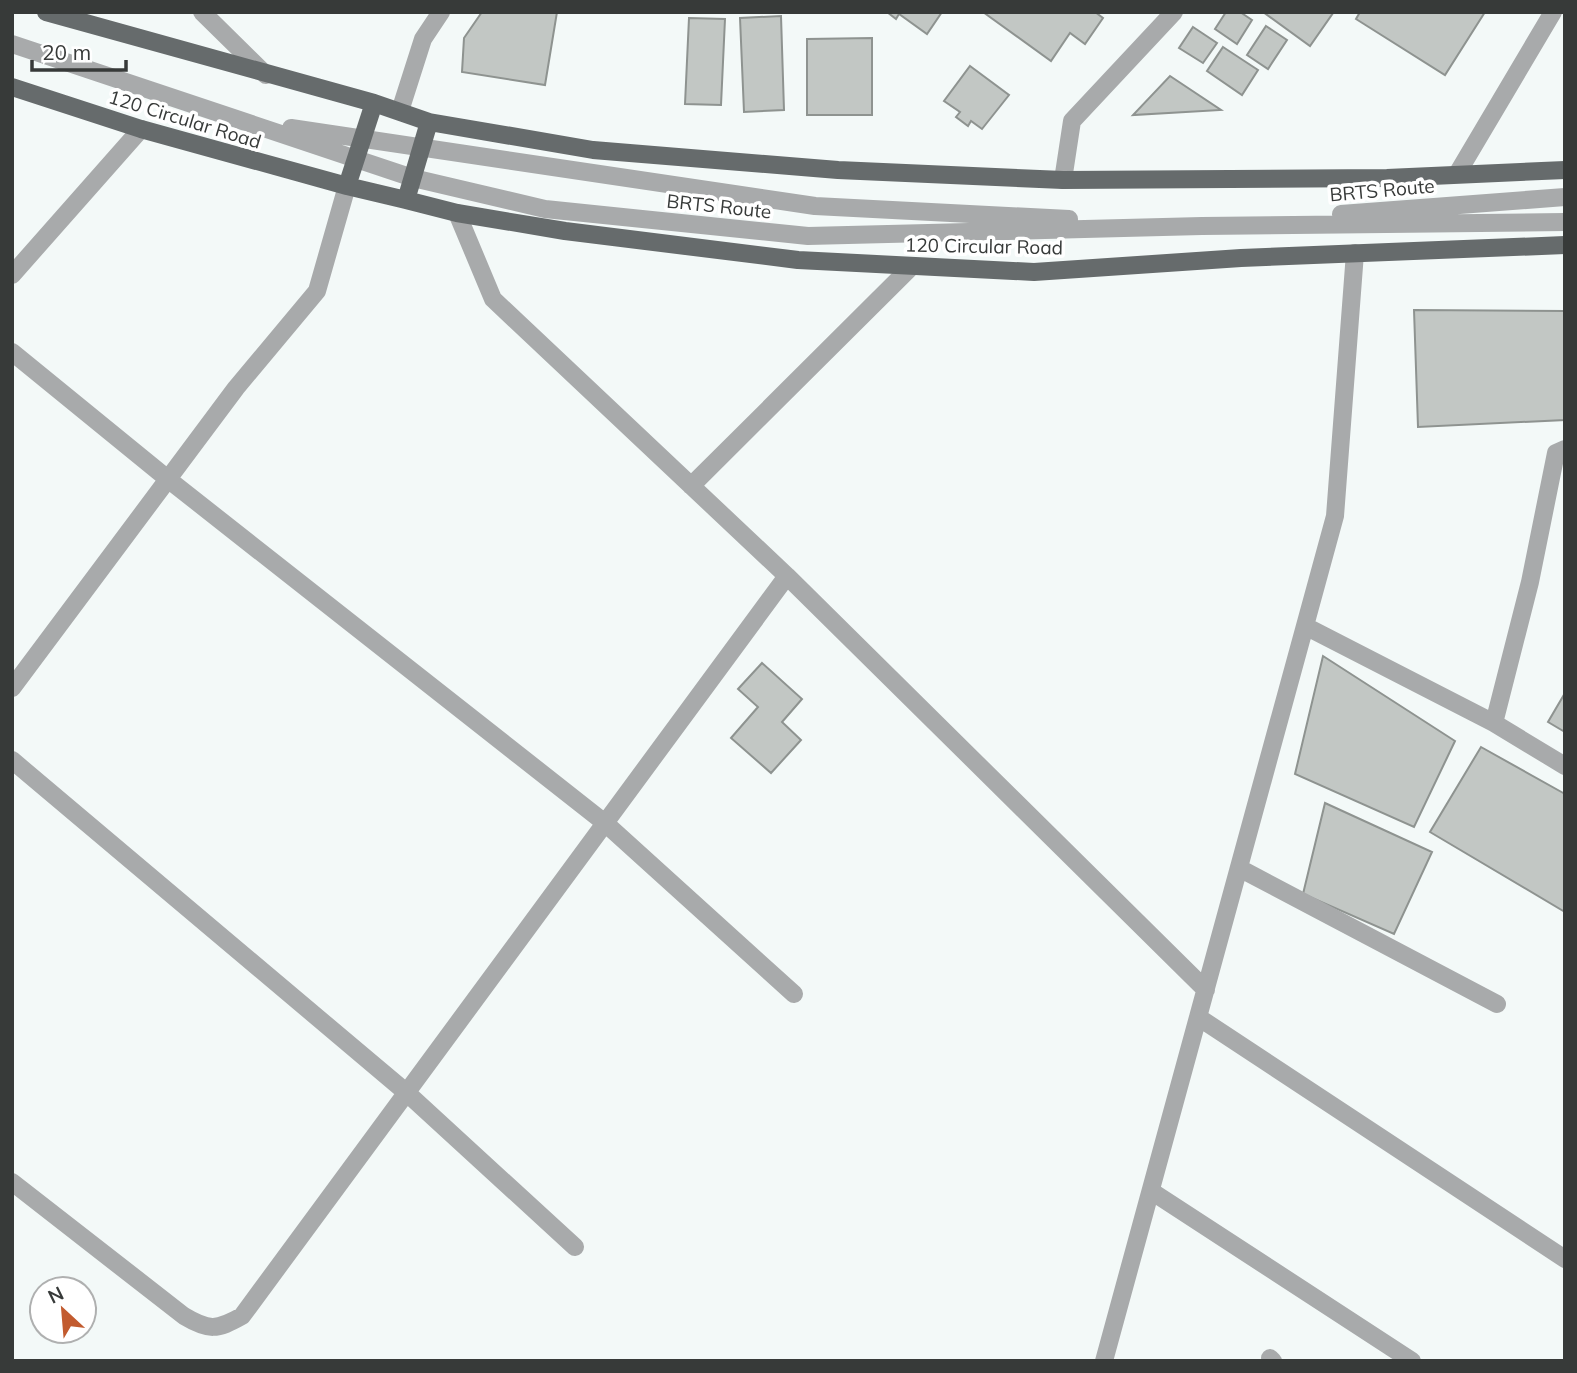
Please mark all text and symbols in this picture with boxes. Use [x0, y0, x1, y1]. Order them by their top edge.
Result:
scale bar [32, 28, 126, 72]
text: 20 m [42, 39, 91, 65]
street label: 120 Circular Road [106, 84, 264, 154]
street label: BRTS Route [1329, 173, 1435, 207]
street label: BRTS Route [665, 189, 773, 223]
street label: 120 Circular Road [905, 233, 1063, 259]
north arrow [28, 1275, 98, 1345]
text: N [44, 1281, 67, 1309]

